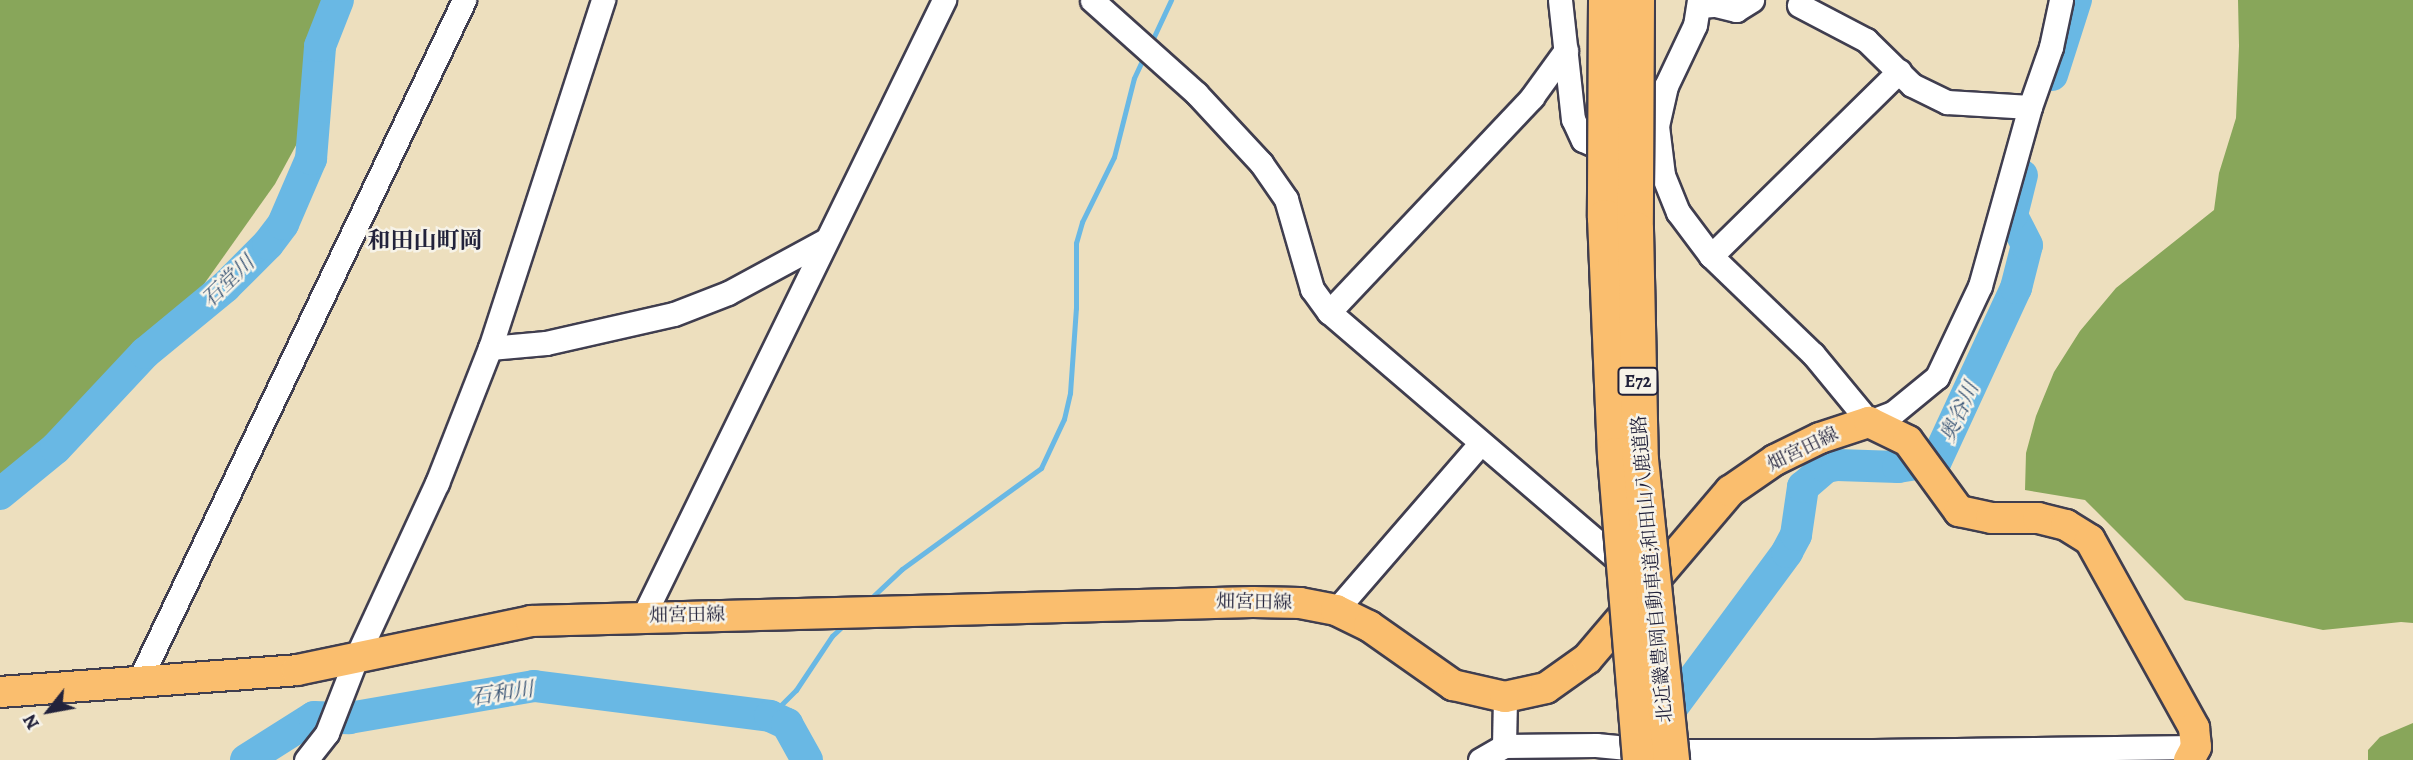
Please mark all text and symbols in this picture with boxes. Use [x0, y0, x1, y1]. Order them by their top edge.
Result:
district label: 和田山町岡 [368, 227, 482, 255]
water label: 石堂川 [197, 250, 259, 312]
road number: E72 [1617, 366, 1659, 396]
water label: 奥谷川 [1934, 378, 1984, 446]
street label: 北近畿豊岡自動車道;和田山八鹿道路 [1628, 414, 1678, 724]
street label: 畑宮田線 [1764, 423, 1842, 477]
street label: 畑宮田線 [1216, 591, 1292, 615]
street label: 畑宮田線 [649, 604, 725, 628]
north arrow [14, 676, 84, 746]
water label: 石和川 [469, 676, 535, 710]
text: N [16, 709, 46, 734]

